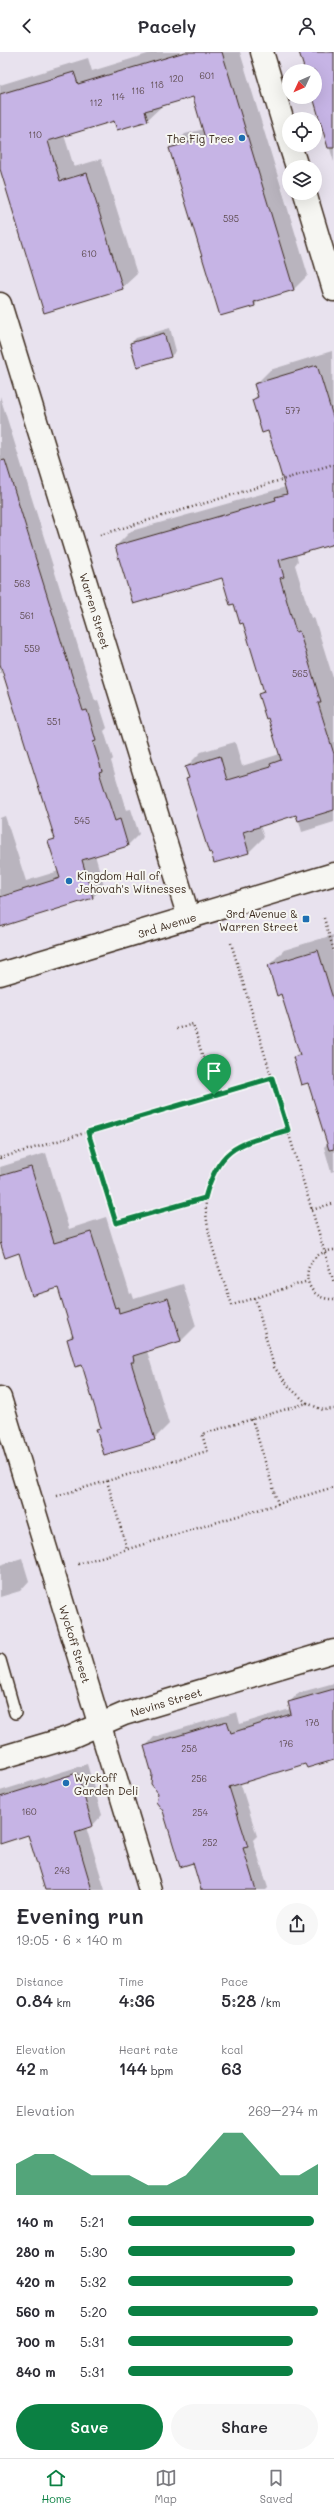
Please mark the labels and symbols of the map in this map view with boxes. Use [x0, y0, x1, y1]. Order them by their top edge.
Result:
north arrow [282, 64, 322, 104]
house number: 601 [199, 70, 215, 81]
house number: 120 [169, 73, 184, 84]
house number: 118 [150, 79, 164, 90]
house number: 116 [131, 85, 145, 96]
house number: 114 [111, 91, 125, 102]
house number: 112 [89, 97, 103, 108]
house number: 110 [28, 129, 42, 140]
place label: The Fig Tree [167, 131, 234, 146]
marker: The Fig Tree [237, 133, 247, 143]
house number: 595 [223, 213, 239, 224]
house number: 610 [81, 248, 97, 259]
house number: 577 [285, 405, 301, 416]
street label: Warren Street [76, 571, 114, 651]
house number: 563 [14, 578, 30, 589]
house number: 561 [20, 610, 34, 621]
house number: 559 [24, 643, 41, 654]
house number: 565 [292, 668, 308, 679]
house number: 551 [47, 716, 61, 727]
house number: 545 [74, 815, 90, 826]
place label: Kingdom Hall of Jehovah's Witnesses [77, 868, 186, 896]
marker: Kingdom Hall of Jehovah's Witnesses [64, 876, 74, 886]
place label: 3rd Avenue & Warren Street [219, 906, 298, 934]
street label: 3rd Avenue [136, 909, 198, 941]
marker: 3rd Avenue & Warren Street [301, 914, 311, 924]
pin [197, 1054, 231, 1095]
street label: Wyckoff Street [56, 1603, 94, 1685]
street label: Nevins Street [128, 1684, 204, 1720]
house number: 178 [305, 1717, 320, 1728]
house number: 176 [279, 1738, 293, 1749]
house number: 258 [181, 1743, 197, 1754]
place label: Wyckoff Garden Deli [74, 1770, 138, 1798]
house number: 256 [191, 1773, 207, 1784]
marker: Wyckoff Garden Deli [61, 1778, 71, 1788]
house number: 160 [21, 1806, 37, 1817]
house number: 254 [192, 1807, 208, 1818]
house number: 252 [202, 1837, 218, 1848]
house number: 243 [54, 1865, 70, 1876]

